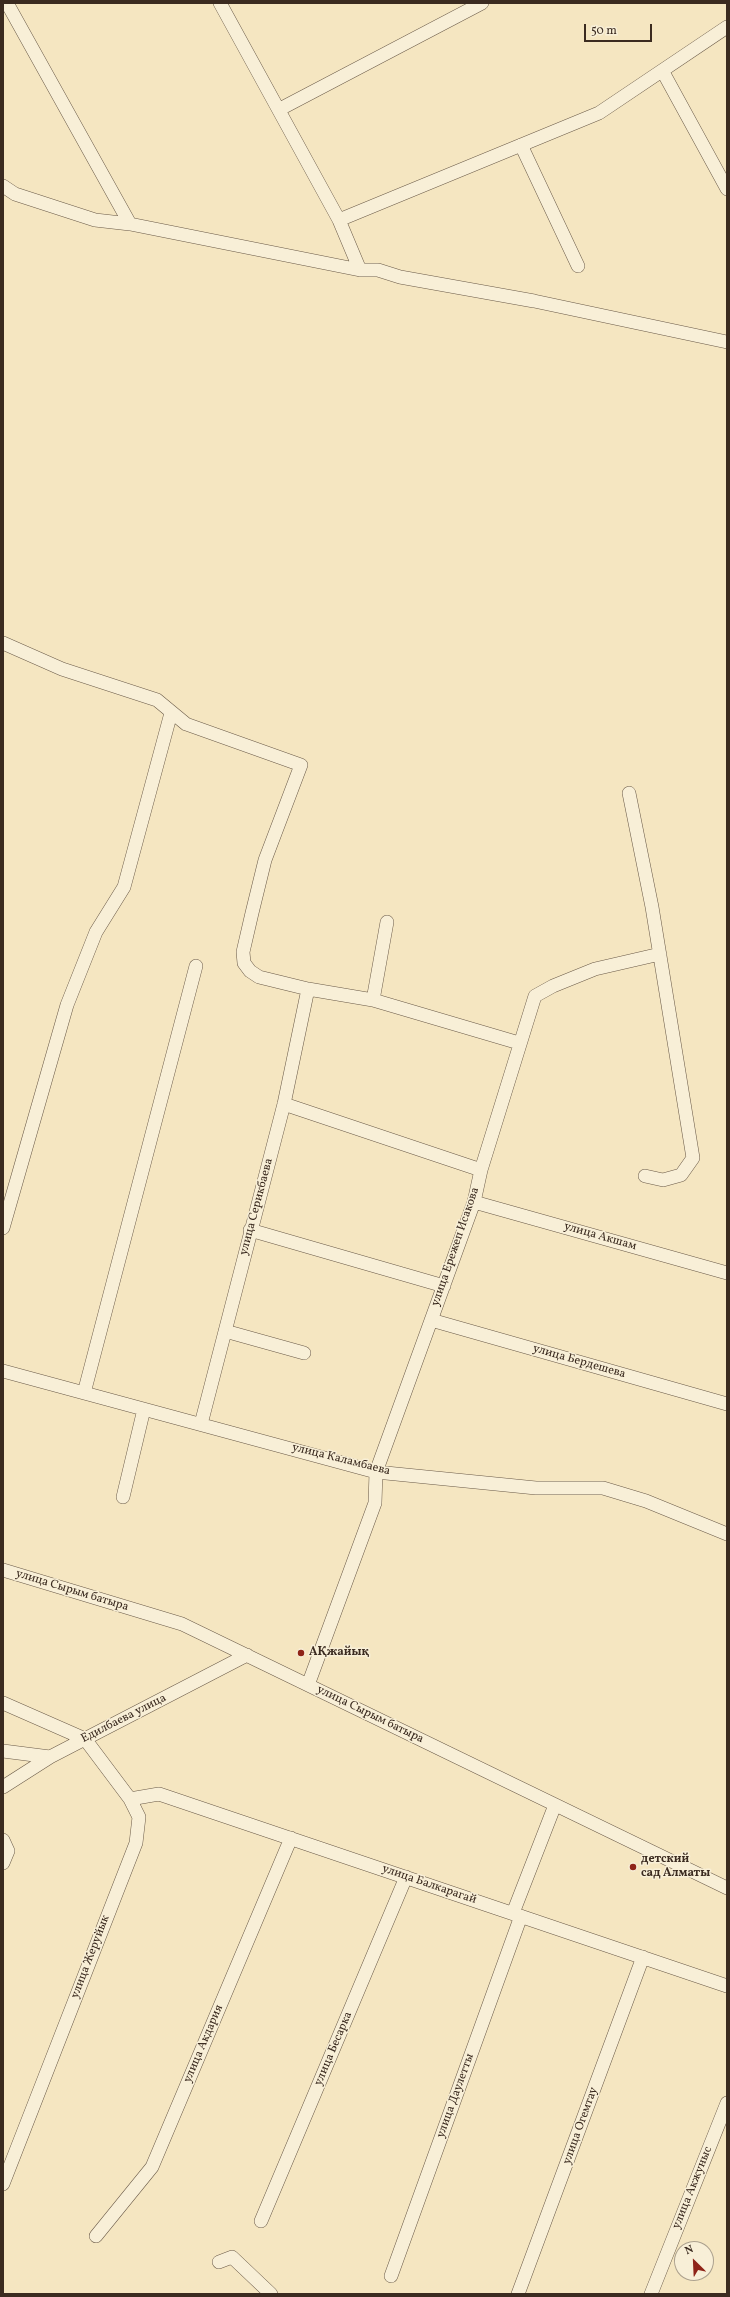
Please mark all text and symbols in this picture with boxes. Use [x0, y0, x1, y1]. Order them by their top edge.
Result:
scale bar [586, 16, 654, 42]
text: 50 m [591, 23, 617, 39]
street label: улица Серикбаева [237, 1157, 277, 1257]
street label: улица Ережеп Исакова [429, 1186, 483, 1308]
street label: улица Акшам [562, 1220, 638, 1254]
street label: улица Бердешева [531, 1342, 627, 1382]
street label: улица Каламбаева [290, 1441, 392, 1479]
street label: улица Сырым батыра [14, 1567, 130, 1615]
place label: АҚжайық [309, 1646, 369, 1660]
marker: АҚжайық [296, 1648, 306, 1658]
street label: улица Сырым батыра [314, 1683, 426, 1747]
street label: Едилбаева улица [79, 1691, 169, 1747]
place label: детский сад Алматы [641, 1853, 710, 1881]
street label: улица Балкарагай [380, 1862, 478, 1908]
marker: детский сад Алматы [628, 1862, 638, 1872]
street label: улица Жеруйык [68, 1913, 114, 2001]
street label: улица Акдария [181, 2003, 227, 2085]
street label: улица Бесарка [312, 2010, 356, 2088]
street label: улица Даулетты [434, 2052, 478, 2140]
street label: улица Огемтау [560, 2085, 602, 2167]
street label: улица Акжуныс [670, 2145, 716, 2231]
north arrow [674, 2241, 714, 2281]
text: N [683, 2242, 696, 2259]

